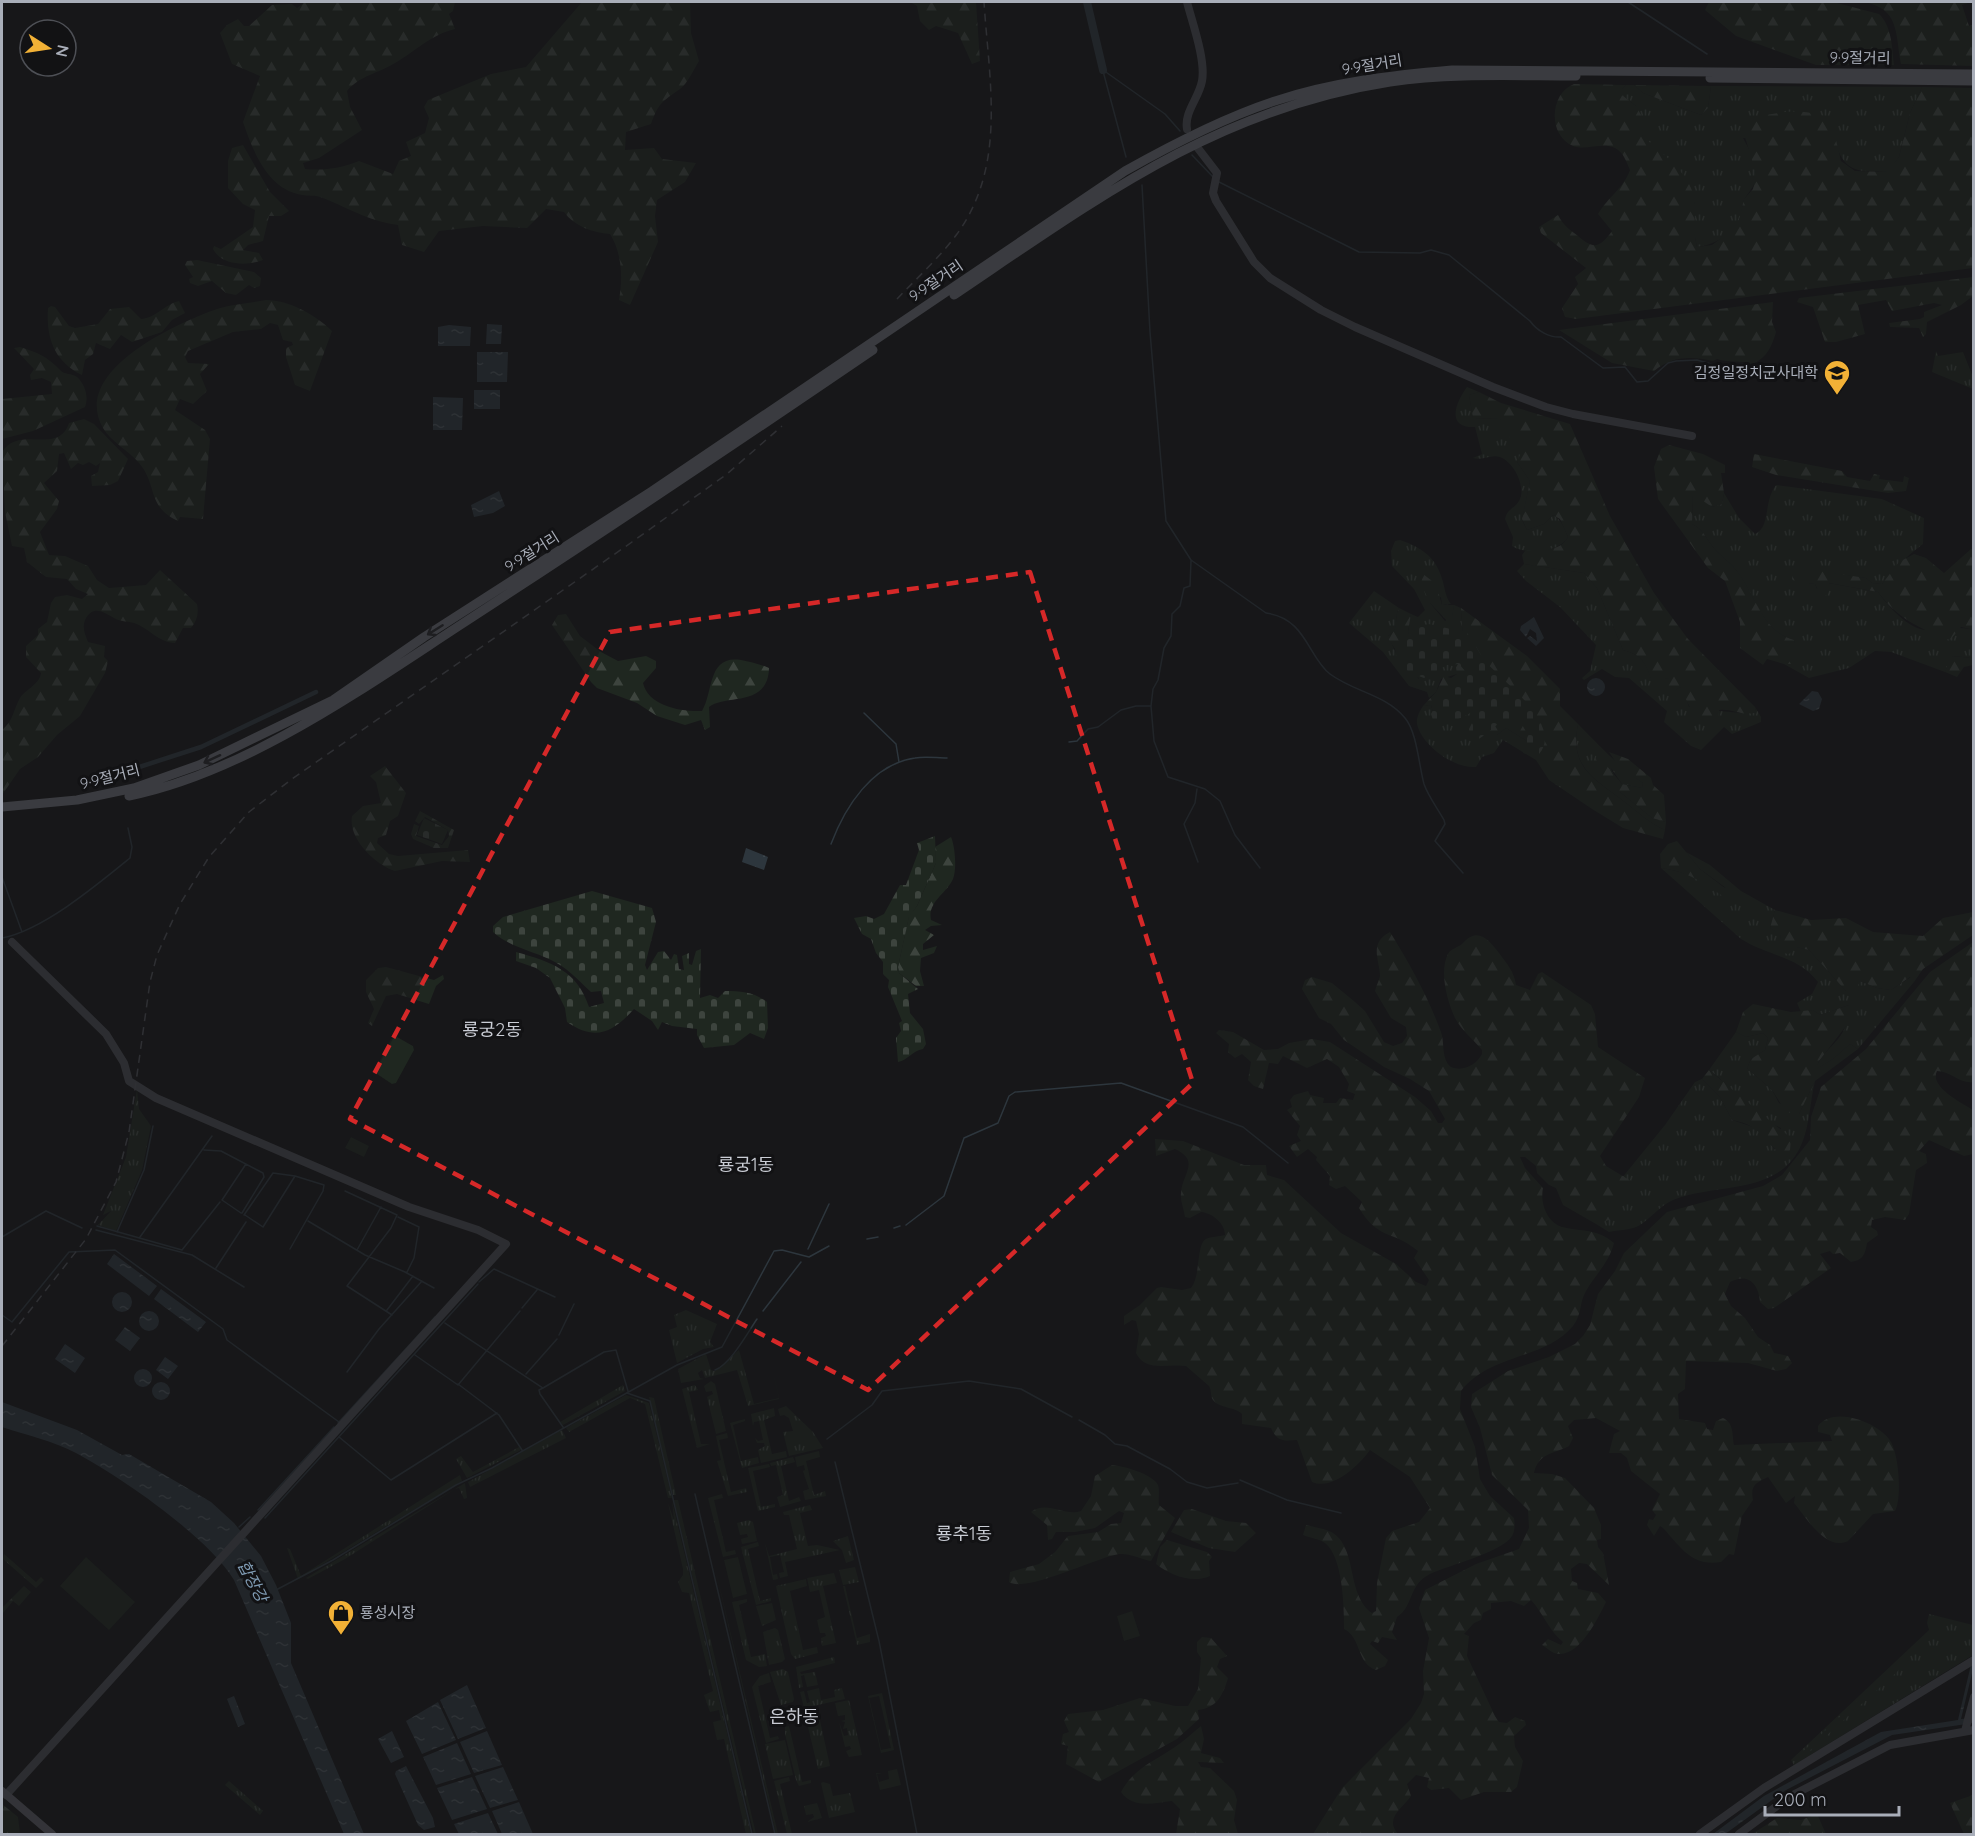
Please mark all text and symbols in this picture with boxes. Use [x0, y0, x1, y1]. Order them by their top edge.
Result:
north arrow [18, 18, 78, 78]
text: N [52, 43, 74, 59]
street label: 9·9절거리 [1829, 47, 1891, 68]
street label: 9·9절거리 [1340, 50, 1404, 79]
street label: 9·9절거리 [905, 256, 966, 306]
school or university icon: 김정일정치군사대학 [1822, 358, 1852, 396]
place label: 김정일정치군사대학 [1694, 363, 1818, 382]
street label: 9·9절거리 [501, 527, 563, 576]
one-way arrow [427, 625, 444, 637]
one-way arrow [204, 753, 222, 765]
street label: 9·9절거리 [78, 760, 142, 793]
district label: 룡궁2동 [462, 1018, 522, 1041]
district label: 룡궁1동 [718, 1153, 774, 1176]
district label: 룡추1동 [936, 1522, 992, 1545]
water label: 합장강 [234, 1557, 273, 1607]
shop icon: 룡성시장 [326, 1598, 356, 1636]
place label: 룡성시장 [360, 1603, 415, 1622]
district label: 은하동 [769, 1705, 819, 1728]
scale bar [1765, 1779, 1898, 1817]
text: 200 m [1774, 1788, 1827, 1811]

